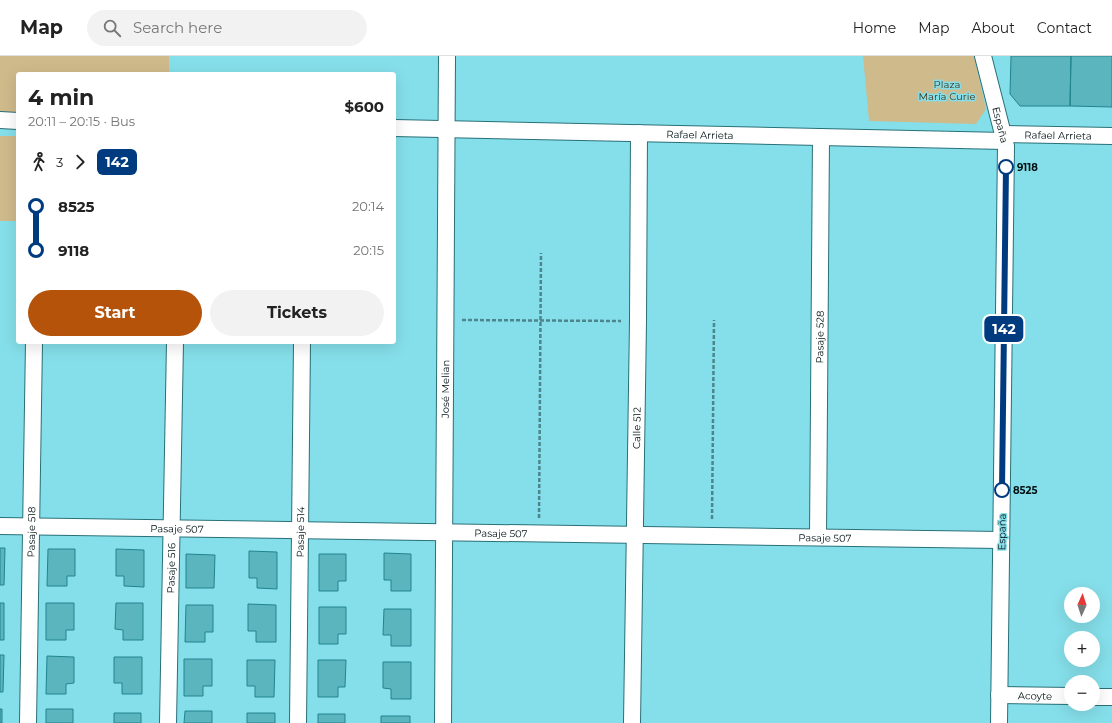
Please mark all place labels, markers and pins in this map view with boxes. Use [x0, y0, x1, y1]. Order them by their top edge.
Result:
marker: 9118 [998, 159, 1014, 175]
place label: 9118 [1017, 161, 1038, 174]
marker: 8525 [994, 482, 1010, 498]
place label: 8525 [1013, 484, 1037, 497]

